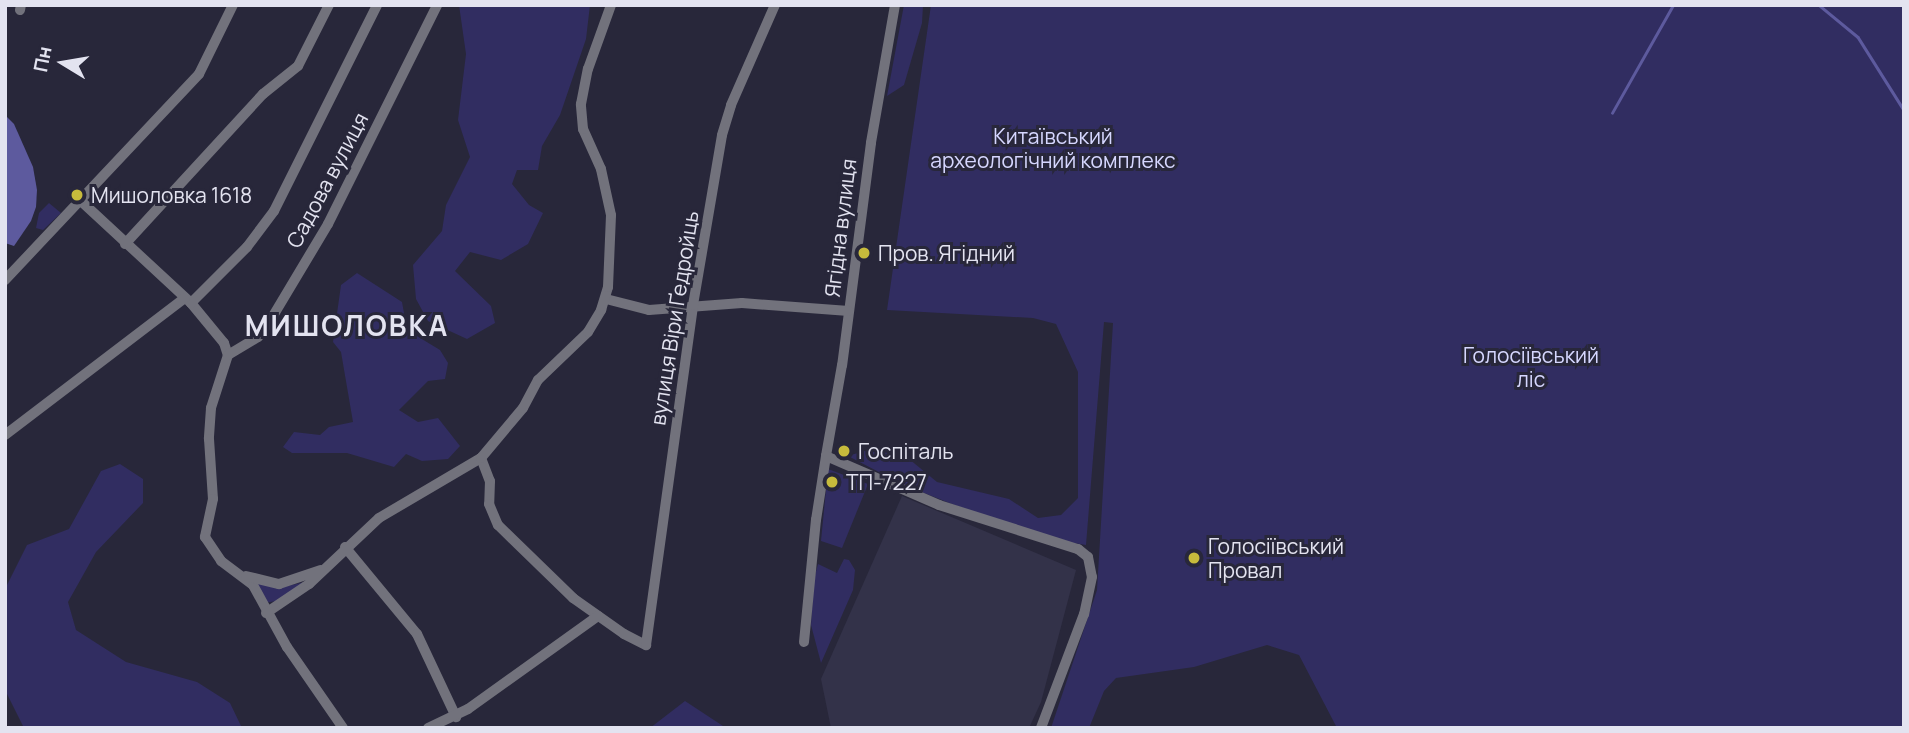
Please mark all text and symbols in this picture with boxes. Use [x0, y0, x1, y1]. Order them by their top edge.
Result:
north arrow [28, 28, 98, 98]
text: Пн [27, 44, 58, 74]
street label: Садова вулиця [281, 108, 373, 252]
park label: Китаївський археологічний комплекс [930, 123, 1176, 173]
street label: Ягідна вулиця [819, 157, 861, 299]
place label: Мишоловка 1618 [91, 182, 252, 208]
marker: Мишоловка 1618 [69, 187, 85, 203]
street label: вулиця Віри Ґедройць [645, 209, 703, 427]
place label: Пров. Ягідний [878, 240, 1015, 266]
marker: Пров. Ягідний [856, 245, 872, 261]
district label: МИШОЛОВКА [246, 308, 448, 342]
park label: Голосіївський ліс [1463, 342, 1599, 392]
place label: Госпіталь [858, 438, 954, 464]
marker: Госпіталь [836, 443, 852, 459]
place label: ТП-7227 [846, 469, 927, 495]
marker: ТП-7227 [824, 474, 840, 490]
place label: Голосіївський Провал [1208, 533, 1344, 583]
marker: Голосіївський Провал [1186, 550, 1202, 566]

